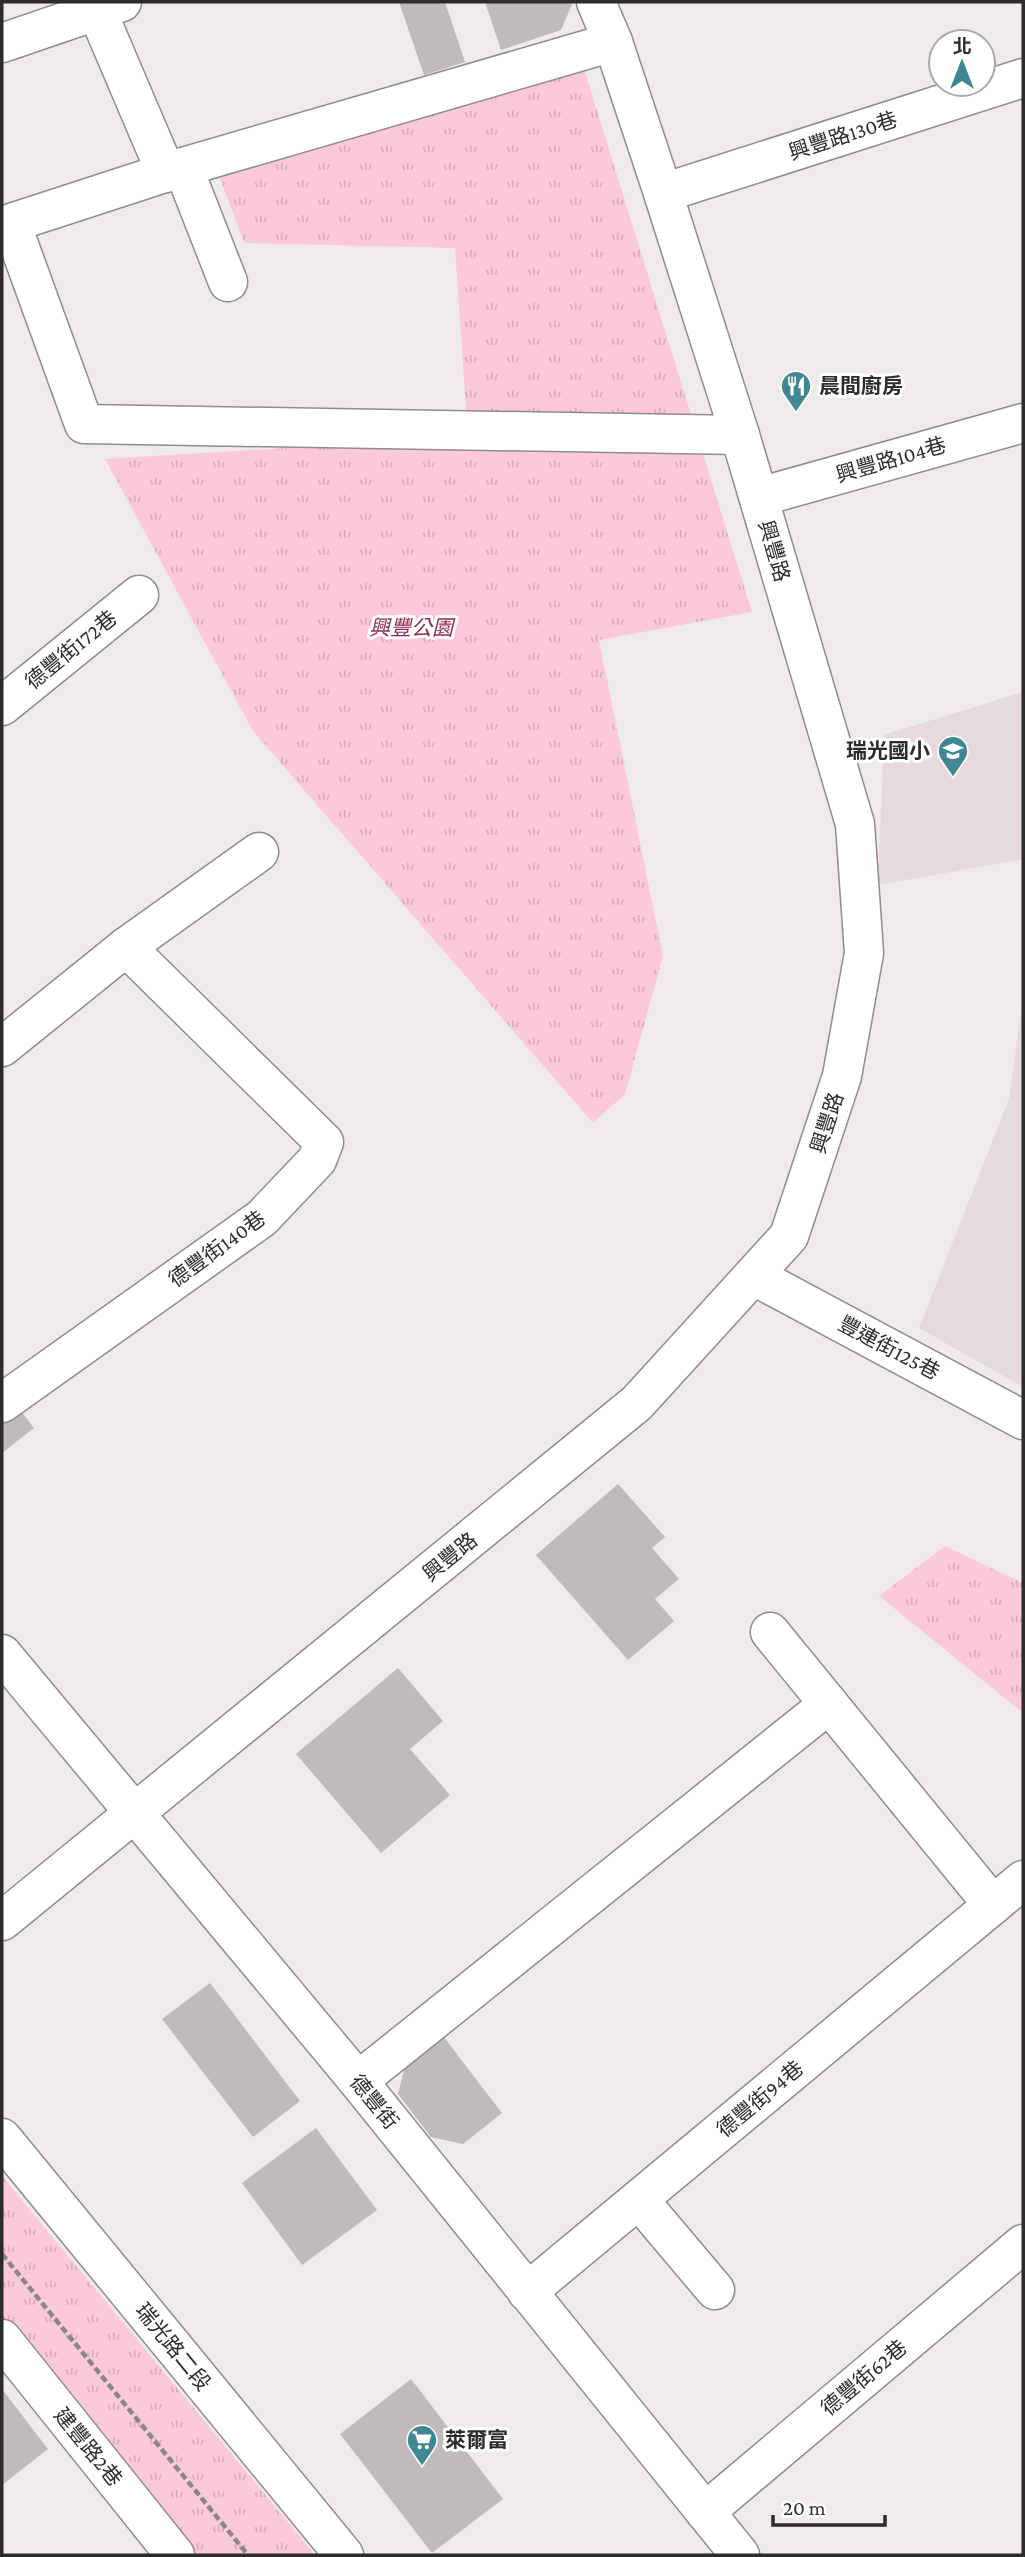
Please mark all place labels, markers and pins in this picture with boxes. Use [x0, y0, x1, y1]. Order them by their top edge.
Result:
restaurant icon: 晨間廚房 [779, 369, 813, 413]
place label: 晨間廚房 [819, 374, 903, 398]
school or university icon: 瑞光國小 [936, 734, 970, 778]
place label: 瑞光國小 [846, 739, 930, 763]
supermarket icon: 萊爾富 [405, 2423, 439, 2467]
place label: 萊爾富 [445, 2428, 508, 2452]

